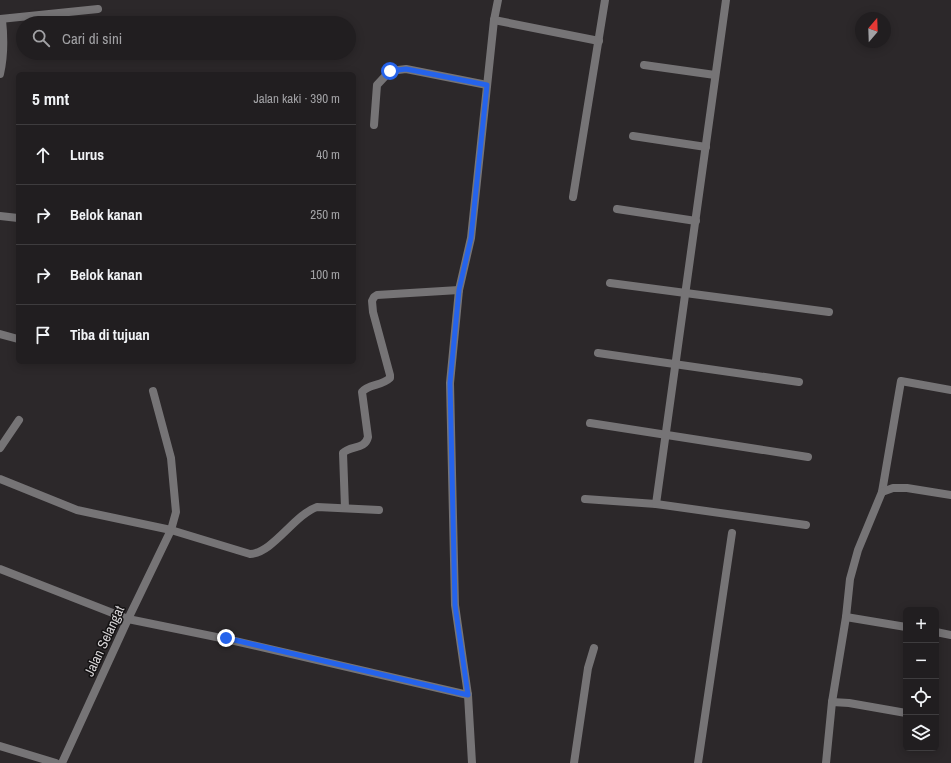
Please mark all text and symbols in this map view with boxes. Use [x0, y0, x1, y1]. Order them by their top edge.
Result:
north arrow [855, 12, 891, 48]
search box [16, 16, 356, 60]
icon: search [30, 27, 52, 49]
text: Cari di sini [62, 28, 122, 49]
route start [381, 62, 399, 80]
text: 5 mnt [32, 87, 69, 110]
text: Jalan kaki · 390 m [253, 90, 340, 107]
icon: ahead [32, 144, 54, 166]
text: Lurus [70, 144, 104, 165]
text: 40 m [316, 146, 340, 163]
icon: right [32, 204, 54, 226]
text: Belok kanan [70, 204, 142, 225]
text: 250 m [310, 206, 340, 223]
icon: right [32, 264, 54, 286]
text: Belok kanan [70, 264, 142, 285]
text: 100 m [310, 266, 340, 283]
icon: arrive [32, 324, 54, 346]
text: Tiba di tujuan [70, 324, 150, 345]
street label: Jalan Selangat [80, 603, 128, 679]
map controls [903, 607, 939, 751]
button: + [903, 607, 939, 643]
route end [217, 629, 235, 647]
button: − [903, 643, 939, 679]
button: locate [903, 679, 939, 715]
button: layers [903, 715, 939, 751]

